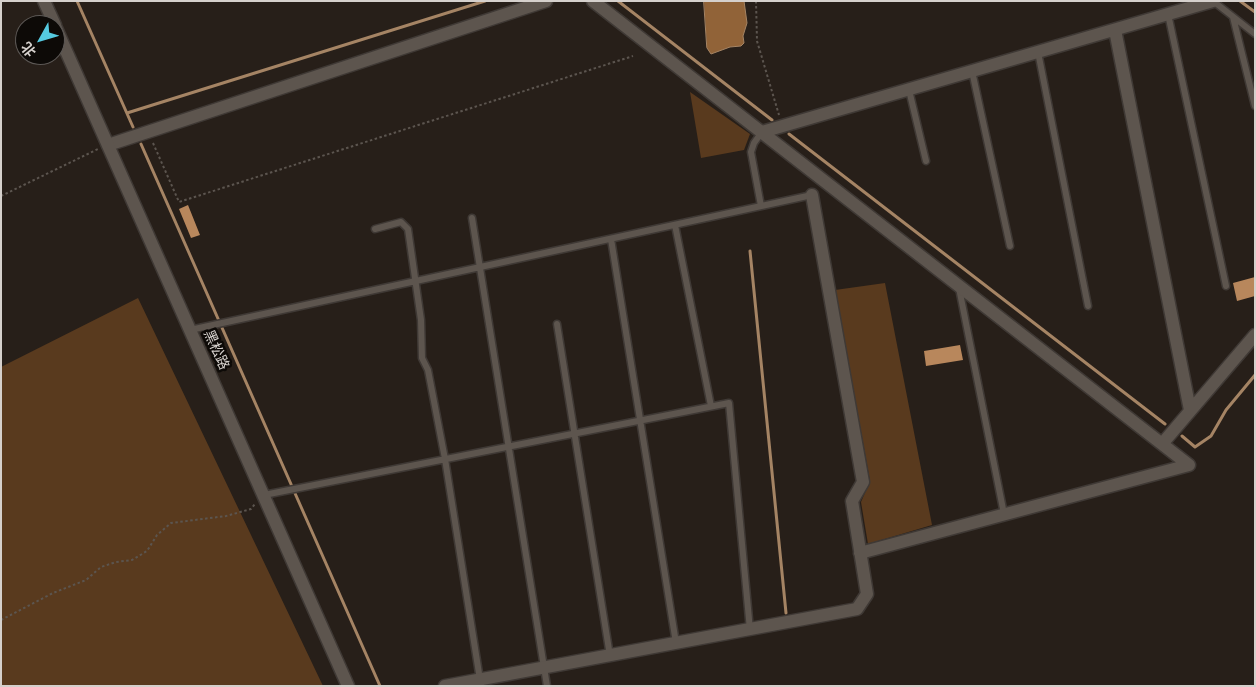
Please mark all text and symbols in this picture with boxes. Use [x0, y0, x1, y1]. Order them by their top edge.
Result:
north arrow [15, 15, 65, 65]
text: 北 [18, 38, 40, 60]
street label: 黑松路 [200, 327, 232, 373]

